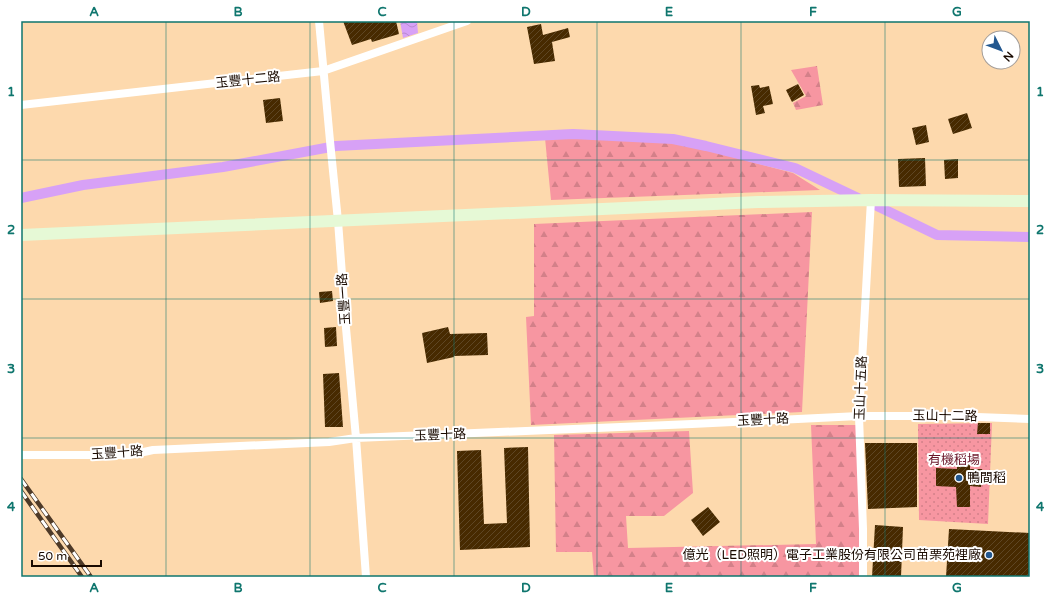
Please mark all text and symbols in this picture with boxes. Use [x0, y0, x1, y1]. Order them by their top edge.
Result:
text: A [89, 4, 99, 20]
text: B [233, 4, 243, 20]
text: C [377, 4, 387, 20]
text: D [521, 4, 531, 20]
text: E [665, 4, 673, 20]
text: F [809, 4, 817, 20]
text: G [952, 4, 962, 20]
north arrow [981, 30, 1021, 70]
text: N [1000, 49, 1016, 64]
street label: 玉豐十二路 [215, 69, 281, 91]
text: 1 [7, 84, 15, 100]
text: 1 [1036, 84, 1044, 100]
text: 2 [7, 222, 15, 238]
text: 2 [1036, 222, 1044, 238]
street label: 玉豐一路 [334, 272, 354, 326]
street label: 玉山十五路 [852, 355, 870, 421]
text: 3 [7, 361, 15, 377]
text: 3 [1036, 361, 1044, 377]
street label: 玉山十二路 [912, 407, 978, 425]
street label: 玉豐十路 [737, 411, 789, 429]
street label: 玉豐十路 [414, 426, 466, 444]
street label: 玉豐十路 [90, 443, 144, 463]
park label: 有機稻場 [928, 452, 980, 468]
place label: 鴨間稻 [967, 470, 1006, 486]
marker: 鴨間稻 [954, 473, 964, 483]
text: 4 [7, 499, 16, 515]
text: 4 [1036, 499, 1045, 515]
scale bar [32, 542, 101, 568]
place label: 億光（LED照明）電子工業股份有限公司苗栗苑裡廠 [682, 547, 981, 563]
text: 50 m [38, 549, 67, 563]
marker: 億光（LED照明）電子工業股份有限公司苗栗苑裡廠 [984, 550, 994, 560]
text: A [89, 580, 99, 596]
text: B [233, 580, 243, 596]
text: C [377, 580, 387, 596]
text: D [521, 580, 531, 596]
text: E [665, 580, 673, 596]
text: F [809, 580, 817, 596]
text: G [952, 580, 962, 596]

